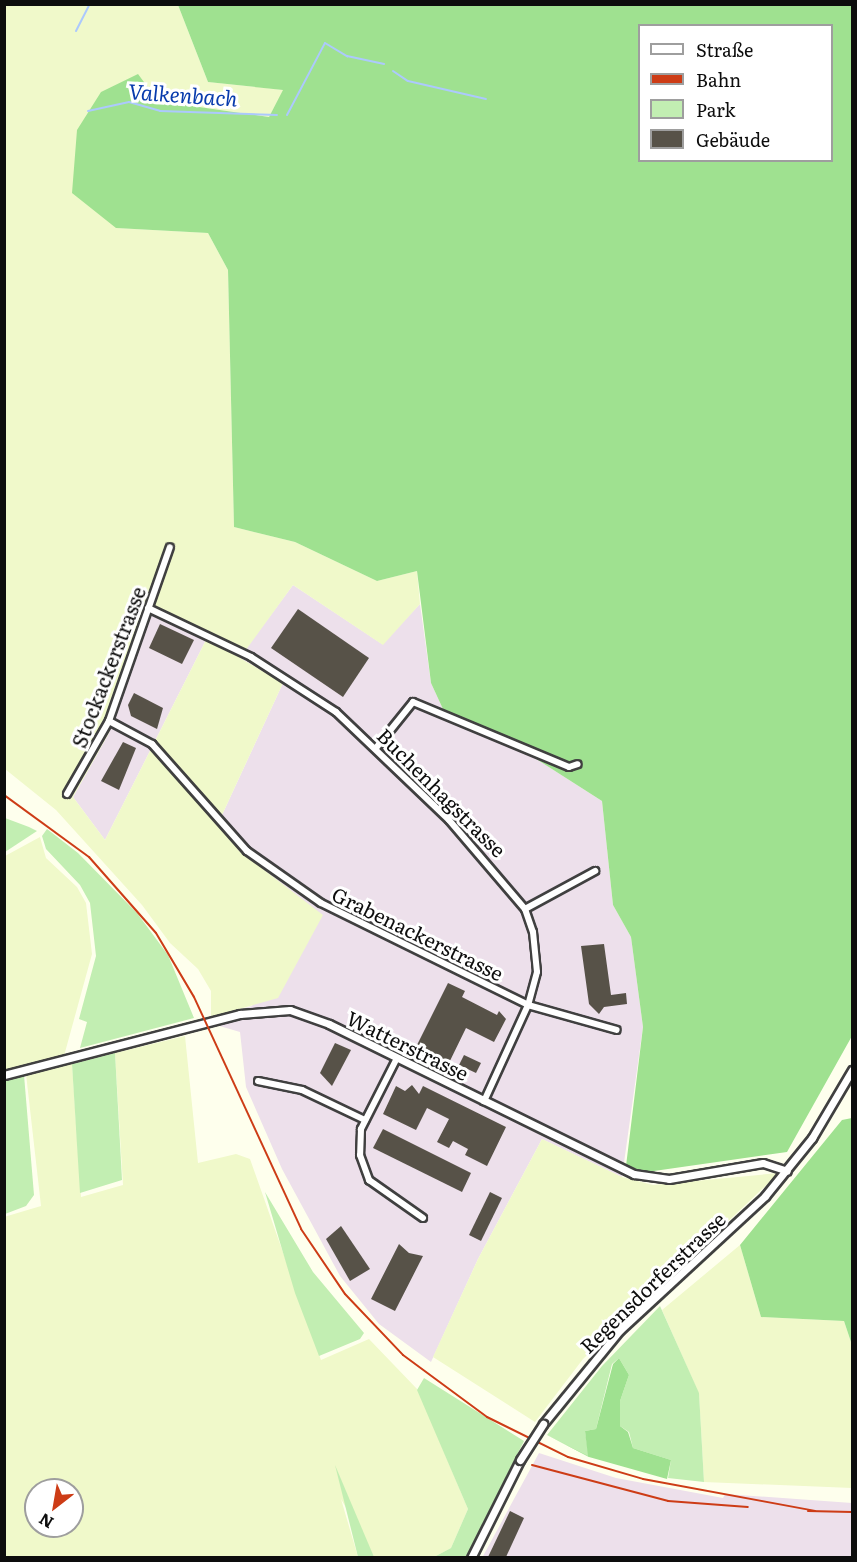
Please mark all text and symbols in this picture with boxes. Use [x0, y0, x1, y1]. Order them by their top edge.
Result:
legend [638, 24, 833, 162]
text: Straße [696, 36, 753, 63]
text: Bahn [696, 66, 741, 93]
water label: Valkenbach [128, 78, 238, 110]
text: Park [696, 96, 735, 123]
text: Gebäude [696, 126, 770, 153]
street label: Stockackerstrasse [66, 583, 150, 751]
street label: Buchenhagstrasse [373, 723, 511, 861]
street label: Grabenackerstrasse [329, 881, 507, 985]
street label: Watterstrasse [343, 1005, 473, 1085]
street label: Regensdorferstrasse [574, 1207, 730, 1357]
north arrow [24, 1478, 84, 1538]
text: N [34, 1508, 58, 1535]

